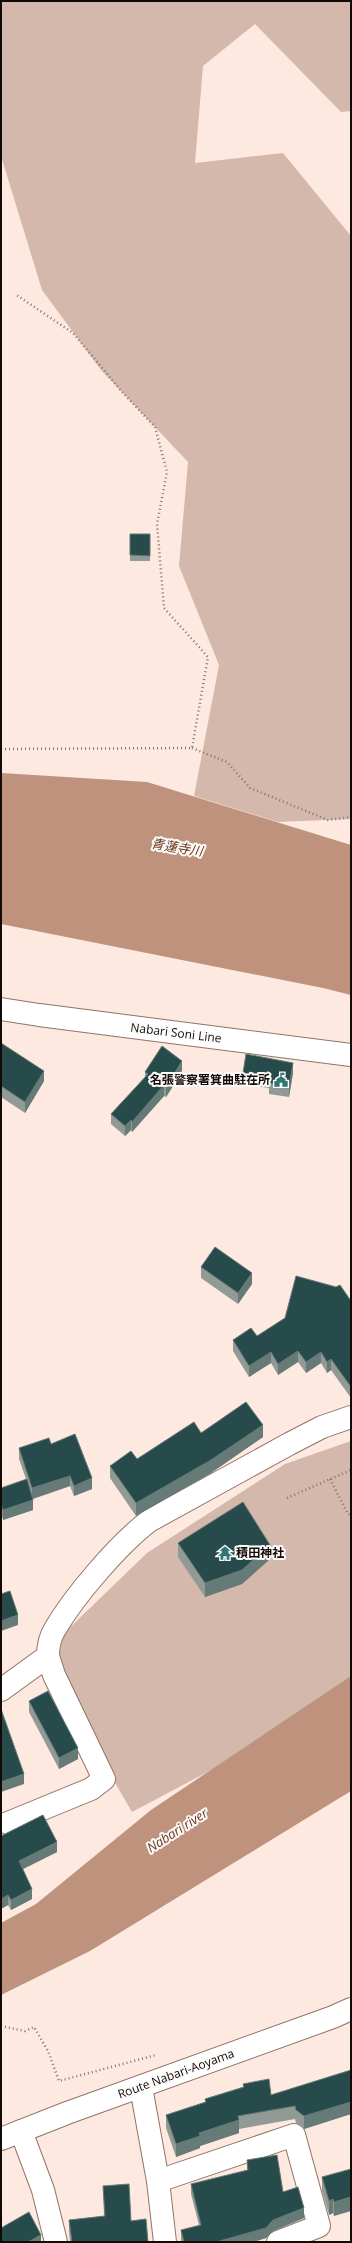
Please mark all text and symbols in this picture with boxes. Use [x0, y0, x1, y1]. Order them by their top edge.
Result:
water label: 青蓮寺川 [150, 834, 206, 860]
street label: Nabari Soni Line [130, 1018, 223, 1047]
place label: 名張警察署箕曲駐在所 [150, 1071, 270, 1088]
public building icon: 名張警察署箕曲駐在所 [273, 1072, 289, 1088]
place label: 積田神社 [236, 1544, 284, 1561]
temple icon: 積田神社 [217, 1545, 233, 1561]
water label: Nabari river [143, 1803, 212, 1856]
street label: Route Nabari-Aoyama [115, 2045, 236, 2103]

